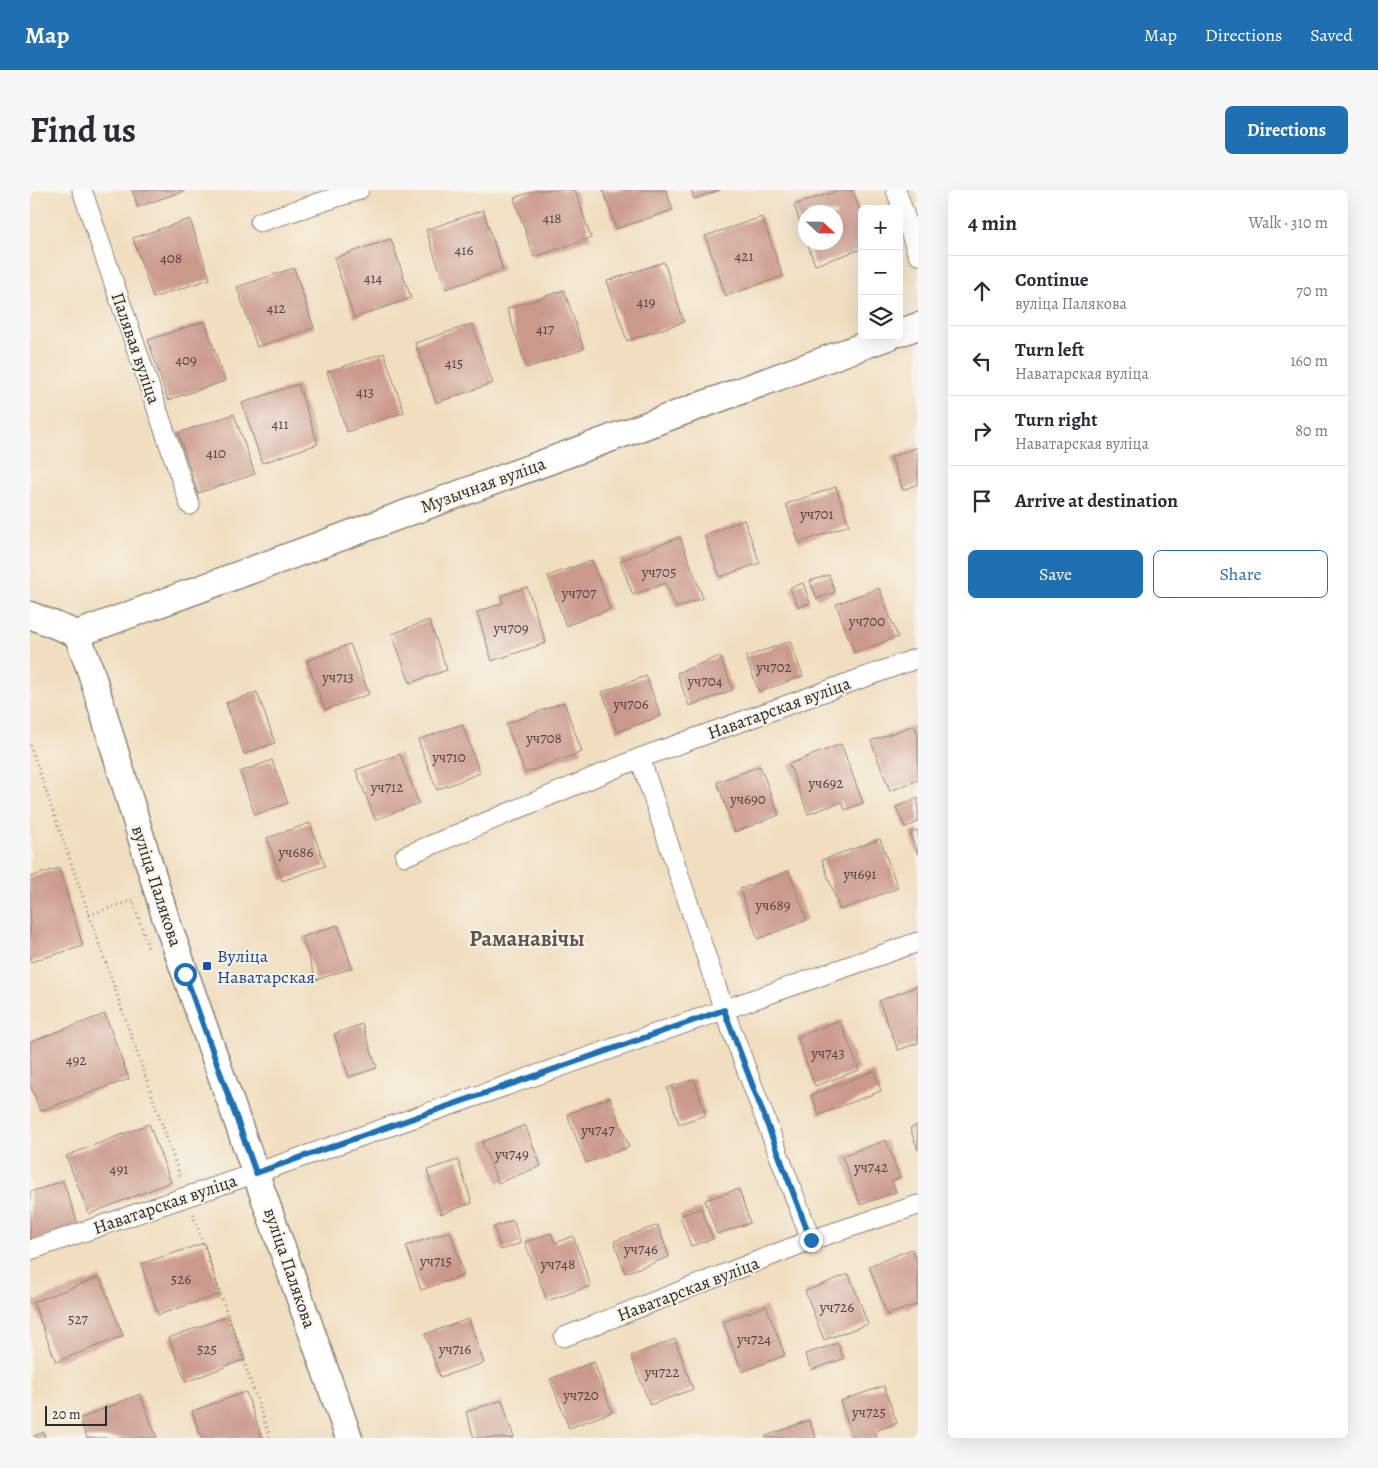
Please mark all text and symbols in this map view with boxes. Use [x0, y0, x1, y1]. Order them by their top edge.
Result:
text: Map [25, 19, 69, 51]
text: Map [1144, 23, 1177, 47]
text: Directions [1205, 23, 1282, 47]
text: Saved [1310, 23, 1353, 47]
text: Find us [30, 106, 136, 154]
button: Directions [1225, 106, 1348, 154]
north arrow [798, 205, 843, 250]
map controls [858, 205, 903, 340]
button: + [858, 205, 903, 250]
house number: 418 [542, 208, 562, 228]
text: 4 min [968, 209, 1017, 237]
text: Walk · 310 m [1248, 212, 1328, 234]
house number: 416 [455, 240, 473, 260]
house number: 421 [734, 246, 754, 266]
house number: 408 [160, 248, 182, 268]
button: − [858, 250, 903, 295]
text: Continue [1015, 267, 1089, 293]
house number: 414 [364, 268, 383, 288]
icon: ahead [968, 277, 996, 305]
text: 70 m [1296, 280, 1328, 302]
street label: Палявая вуліца [106, 289, 167, 408]
house number: 419 [637, 292, 656, 312]
text: вуліца Палякова [1015, 293, 1127, 315]
button: layers [858, 295, 903, 340]
house number: 412 [266, 298, 286, 318]
house number: 417 [536, 319, 555, 339]
text: Turn left [1015, 337, 1084, 363]
icon: left [968, 347, 996, 375]
house number: 409 [175, 350, 197, 370]
text: 160 m [1290, 350, 1328, 372]
house number: 415 [445, 353, 463, 373]
text: Наватарская вуліца [1015, 363, 1149, 385]
house number: 413 [356, 382, 374, 402]
text: Turn right [1015, 407, 1097, 433]
house number: 411 [271, 414, 289, 434]
icon: right [968, 417, 996, 445]
text: 80 m [1295, 420, 1328, 442]
text: Наватарская вуліца [1015, 433, 1149, 455]
house number: 410 [206, 443, 226, 463]
street label: Музычная вуліца [417, 451, 550, 519]
icon: arrive [968, 487, 996, 515]
text: Arrive at destination [1015, 488, 1178, 514]
house number: уч701 [799, 504, 834, 524]
button: Save [968, 550, 1143, 598]
button: Share [1153, 550, 1328, 598]
house number: уч705 [641, 562, 676, 582]
house number: уч707 [561, 583, 597, 603]
house number: уч700 [848, 611, 885, 631]
house number: уч709 [492, 618, 529, 638]
house number: уч702 [755, 657, 792, 677]
house number: уч713 [321, 667, 354, 687]
house number: уч704 [686, 671, 723, 691]
street label: Наватарская вуліца [704, 671, 854, 745]
house number: уч706 [612, 694, 649, 714]
house number: уч708 [525, 728, 562, 748]
house number: уч710 [431, 747, 466, 767]
house number: уч692 [808, 773, 843, 793]
house number: уч712 [370, 777, 403, 797]
house number: уч690 [729, 789, 766, 809]
street label: вуліца Палякова [126, 822, 188, 950]
house number: уч686 [277, 842, 314, 862]
house number: уч691 [843, 864, 876, 884]
house number: уч689 [754, 895, 791, 915]
district label: Раманавічы [469, 924, 585, 954]
place label: Вуліца Наватарская [217, 944, 315, 989]
marker: Вуліца Наватарская [201, 960, 213, 972]
route start [174, 963, 197, 986]
house number: уч743 [810, 1043, 845, 1063]
house number: 492 [66, 1050, 86, 1070]
house number: уч747 [580, 1120, 615, 1140]
house number: уч749 [494, 1144, 529, 1164]
house number: уч742 [853, 1157, 888, 1177]
house number: 491 [110, 1159, 128, 1179]
street label: Наватарская вуліца [90, 1168, 241, 1240]
street label: вуліца Палякова [258, 1205, 322, 1332]
route end [800, 1229, 823, 1252]
house number: уч746 [623, 1239, 658, 1259]
house number: уч715 [419, 1251, 452, 1271]
street label: Наватарская вуліца [613, 1251, 763, 1327]
house number: уч748 [540, 1254, 575, 1274]
house number: 526 [171, 1269, 191, 1289]
house number: уч726 [819, 1297, 854, 1317]
house number: 527 [68, 1309, 89, 1329]
house number: уч724 [736, 1329, 771, 1349]
house number: 525 [197, 1339, 217, 1359]
house number: уч716 [438, 1339, 471, 1359]
house number: уч722 [644, 1362, 679, 1382]
house number: уч720 [562, 1385, 599, 1405]
house number: уч725 [851, 1402, 886, 1422]
scale bar [45, 1403, 108, 1426]
text: 20 m [52, 1405, 81, 1424]

